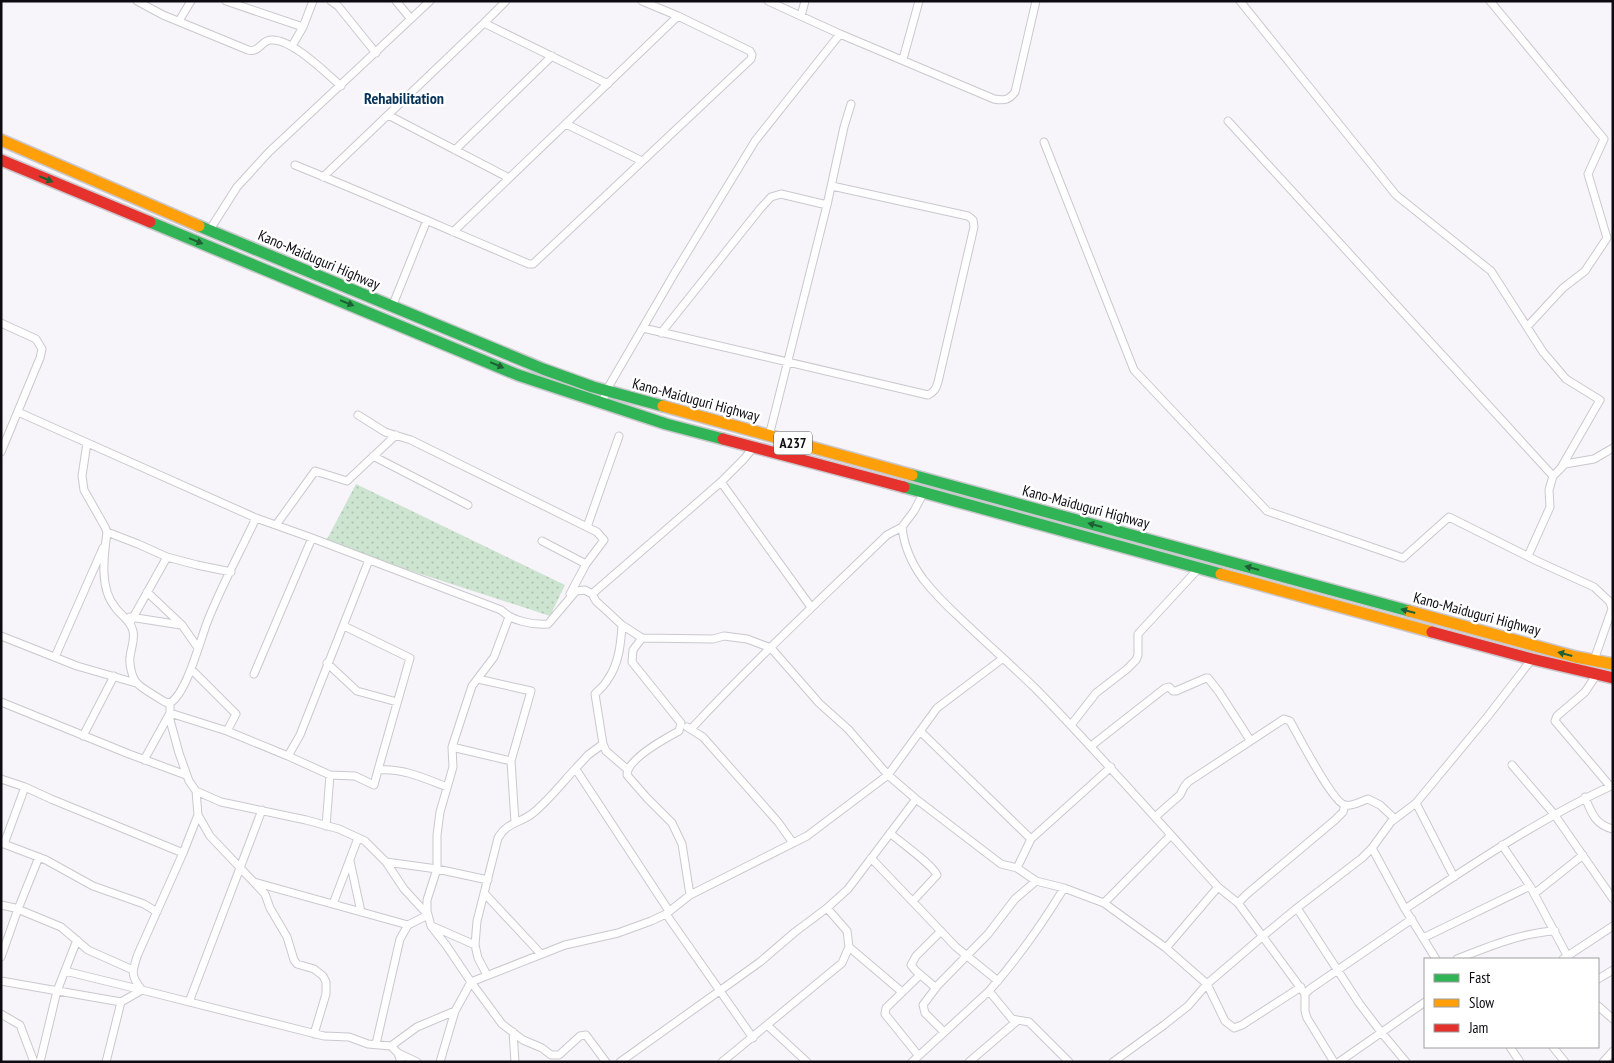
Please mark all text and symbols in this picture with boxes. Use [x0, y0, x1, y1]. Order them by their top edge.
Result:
district label: Rehabilitation [364, 88, 444, 108]
one-way arrow [39, 175, 53, 183]
street label: Kano-Maiduguri Highway [255, 225, 383, 294]
one-way arrow [189, 237, 203, 245]
one-way arrow [339, 300, 354, 307]
one-way arrow [489, 362, 504, 370]
street label: Kano-Maiduguri Highway [631, 373, 762, 426]
road number: A237 [774, 432, 812, 454]
street label: Kano-Maiduguri Highway [1021, 480, 1152, 533]
one-way arrow [1087, 521, 1102, 529]
one-way arrow [1244, 564, 1259, 572]
street label: Kano-Maiduguri Highway [1412, 587, 1543, 640]
one-way arrow [1401, 606, 1416, 614]
one-way arrow [1558, 649, 1573, 657]
legend [1424, 958, 1599, 1048]
text: Fast [1469, 968, 1490, 987]
text: Slow [1469, 993, 1494, 1012]
text: Jam [1468, 1018, 1488, 1037]

